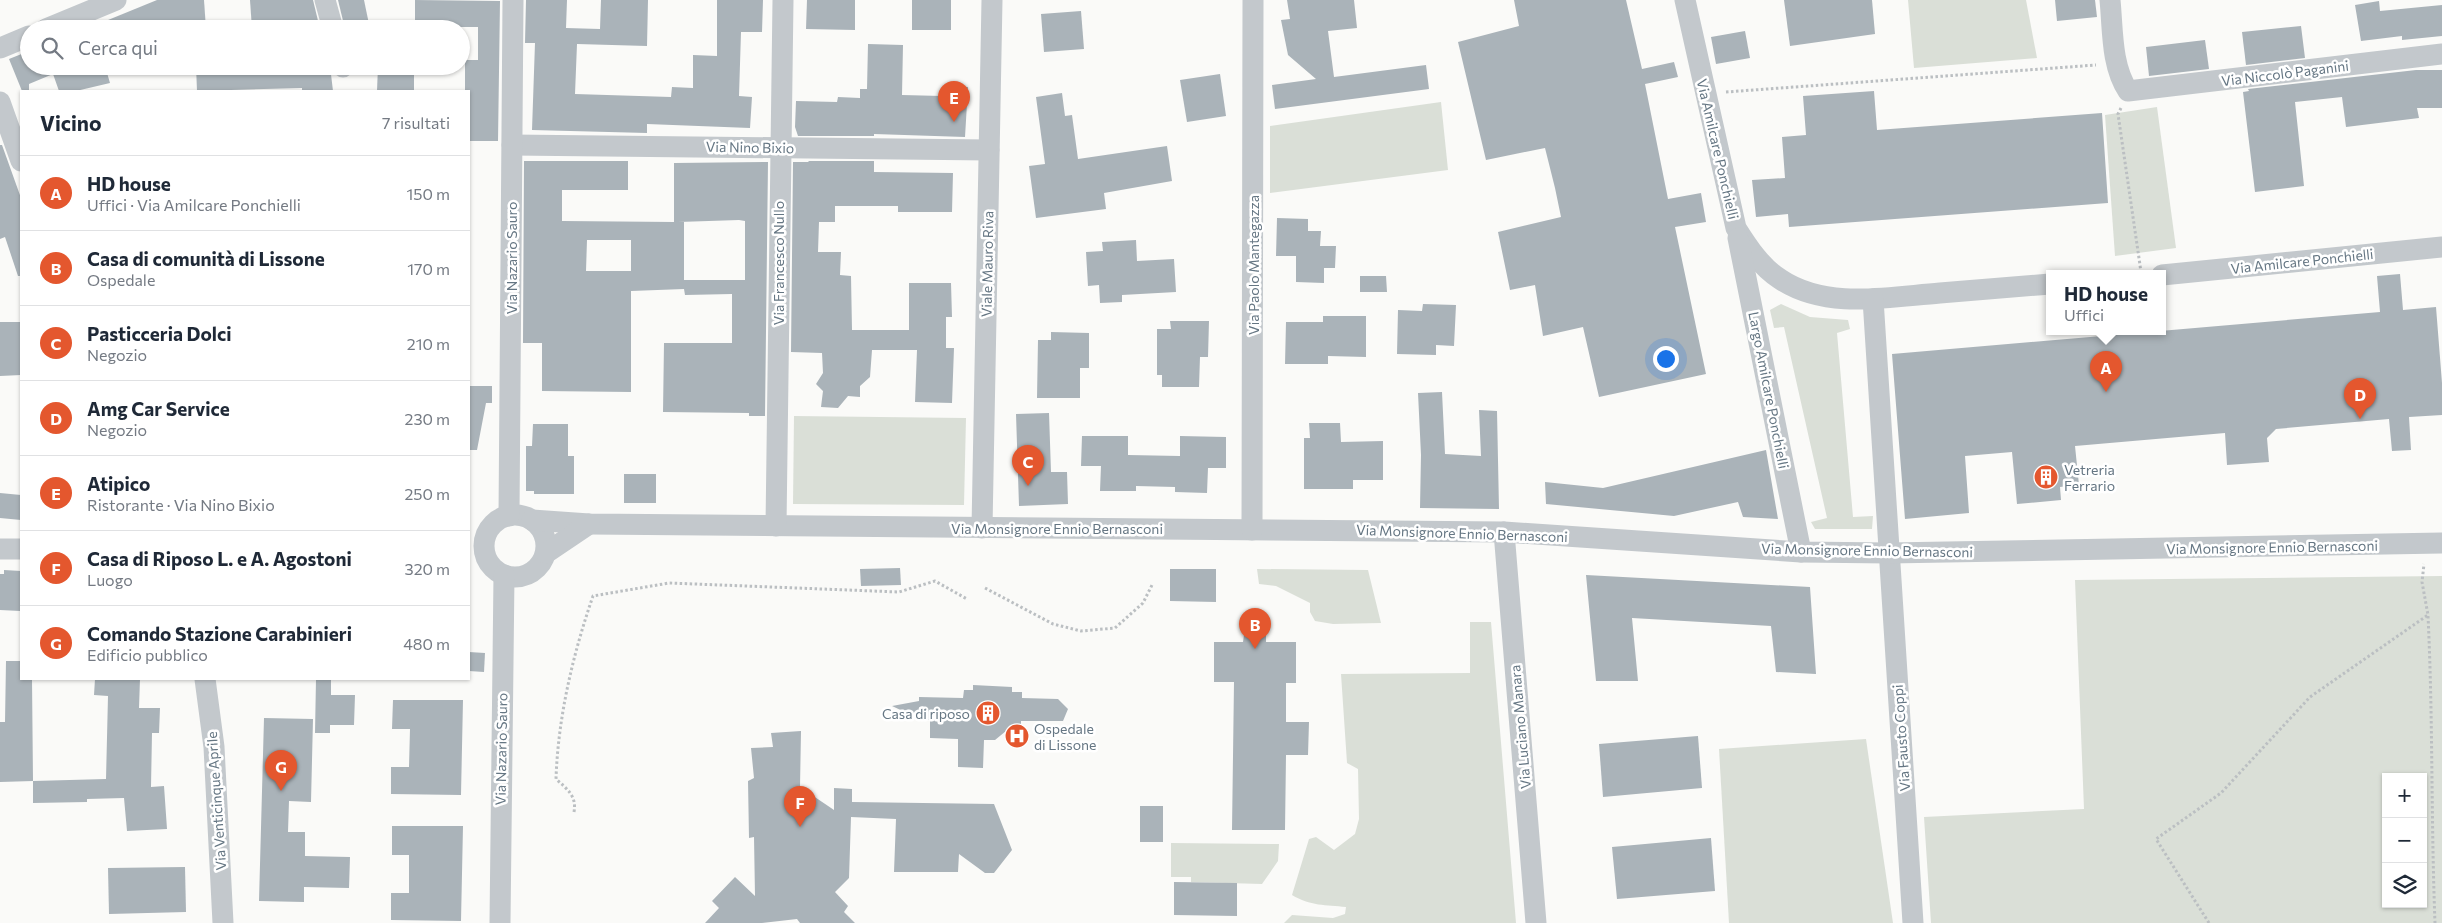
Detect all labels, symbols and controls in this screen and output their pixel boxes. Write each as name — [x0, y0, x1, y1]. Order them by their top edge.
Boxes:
search box — [20, 20, 470, 75]
icon: search — [38, 34, 66, 62]
text: Cerca qui — [78, 36, 158, 59]
street label: Via Niccolò Paganini — [2220, 57, 2350, 89]
street label: Via Amilcare Ponchielli — [1694, 77, 1742, 221]
pin: E — [938, 81, 970, 122]
text: Vicino — [40, 110, 101, 135]
text: 7 risultati — [382, 113, 450, 132]
street label: Via Nino Bixio — [706, 138, 794, 156]
text: HD house — [87, 172, 171, 195]
text: A — [50, 184, 62, 203]
text: 150 m — [407, 184, 450, 203]
text: Uffici · Via Amilcare Ponchielli — [87, 195, 301, 214]
street label: Via Paolo Mantegazza — [1245, 195, 1262, 335]
street label: Via Francesco Nullo — [770, 201, 787, 325]
street label: Via Nazario Sauro — [503, 202, 520, 314]
street label: Viale Mauro Riva — [978, 211, 996, 317]
street label: Via Amilcare Ponchielli — [2230, 245, 2374, 277]
text: Casa di comunità di Lissone — [87, 247, 325, 270]
text: B — [51, 259, 61, 278]
text: 170 m — [407, 259, 450, 278]
text: Ospedale — [87, 270, 155, 289]
popup — [2046, 270, 2166, 335]
text: HD house — [2064, 282, 2148, 305]
text: Uffici — [2064, 305, 2104, 324]
street label: Largo Amilcare Ponchielli — [1745, 310, 1793, 470]
text: Pasticceria Dolci — [87, 322, 232, 345]
text: C — [51, 334, 61, 353]
text: 210 m — [407, 334, 450, 353]
text: Negozio — [87, 345, 147, 364]
your location — [1653, 346, 1679, 372]
pin: A — [2090, 351, 2122, 392]
pin: D — [2344, 378, 2376, 419]
text: Amg Car Service — [87, 397, 230, 420]
text: D — [50, 409, 62, 428]
text: 230 m — [405, 409, 450, 428]
text: Negozio — [87, 420, 147, 439]
pin: C — [1012, 445, 1044, 486]
place label: Vetreria Ferrario — [2064, 461, 2115, 494]
building icon: Vetreria Ferrario — [2033, 464, 2059, 490]
text: Atipico — [87, 472, 150, 495]
text: E — [51, 484, 61, 503]
text: 250 m — [404, 484, 450, 503]
text: Ristorante · Via Nino Bixio — [87, 495, 275, 514]
street label: Via Monsignore Ennio Bernasconi — [951, 520, 1163, 537]
street label: Via Monsignore Ennio Bernasconi — [1356, 521, 1568, 545]
street label: Via Monsignore Ennio Bernasconi — [2166, 537, 2378, 557]
street label: Via Monsignore Ennio Bernasconi — [1761, 540, 1973, 560]
text: Casa di Riposo L. e A. Agostoni — [87, 547, 352, 570]
text: F — [51, 559, 61, 578]
text: 320 m — [405, 559, 450, 578]
text: Luogo — [87, 570, 133, 589]
pin: B — [1239, 608, 1271, 649]
text: Comando Stazione Carabinieri — [87, 622, 352, 645]
text: G — [50, 634, 62, 653]
text: 480 m — [403, 634, 450, 653]
text: Edificio pubblico — [87, 645, 208, 664]
street label: Via Luciano Manara — [1506, 664, 1534, 790]
street label: Via Fausto Coppi — [1889, 684, 1913, 792]
street label: Via Nazario Sauro — [492, 693, 510, 805]
building icon: Casa di riposo — [975, 700, 1001, 726]
place label: Casa di riposo — [882, 705, 970, 722]
place label: Ospedale di Lissone — [1034, 720, 1096, 753]
hospital icon: Ospedale di Lissone — [1004, 723, 1030, 749]
street label: Via Venticinque Aprile — [203, 731, 229, 871]
pin: G — [265, 750, 297, 791]
map controls — [2382, 773, 2427, 908]
button: + — [2382, 773, 2427, 818]
pin: F — [784, 786, 816, 827]
button: − — [2382, 818, 2427, 863]
button: layers — [2382, 863, 2427, 908]

